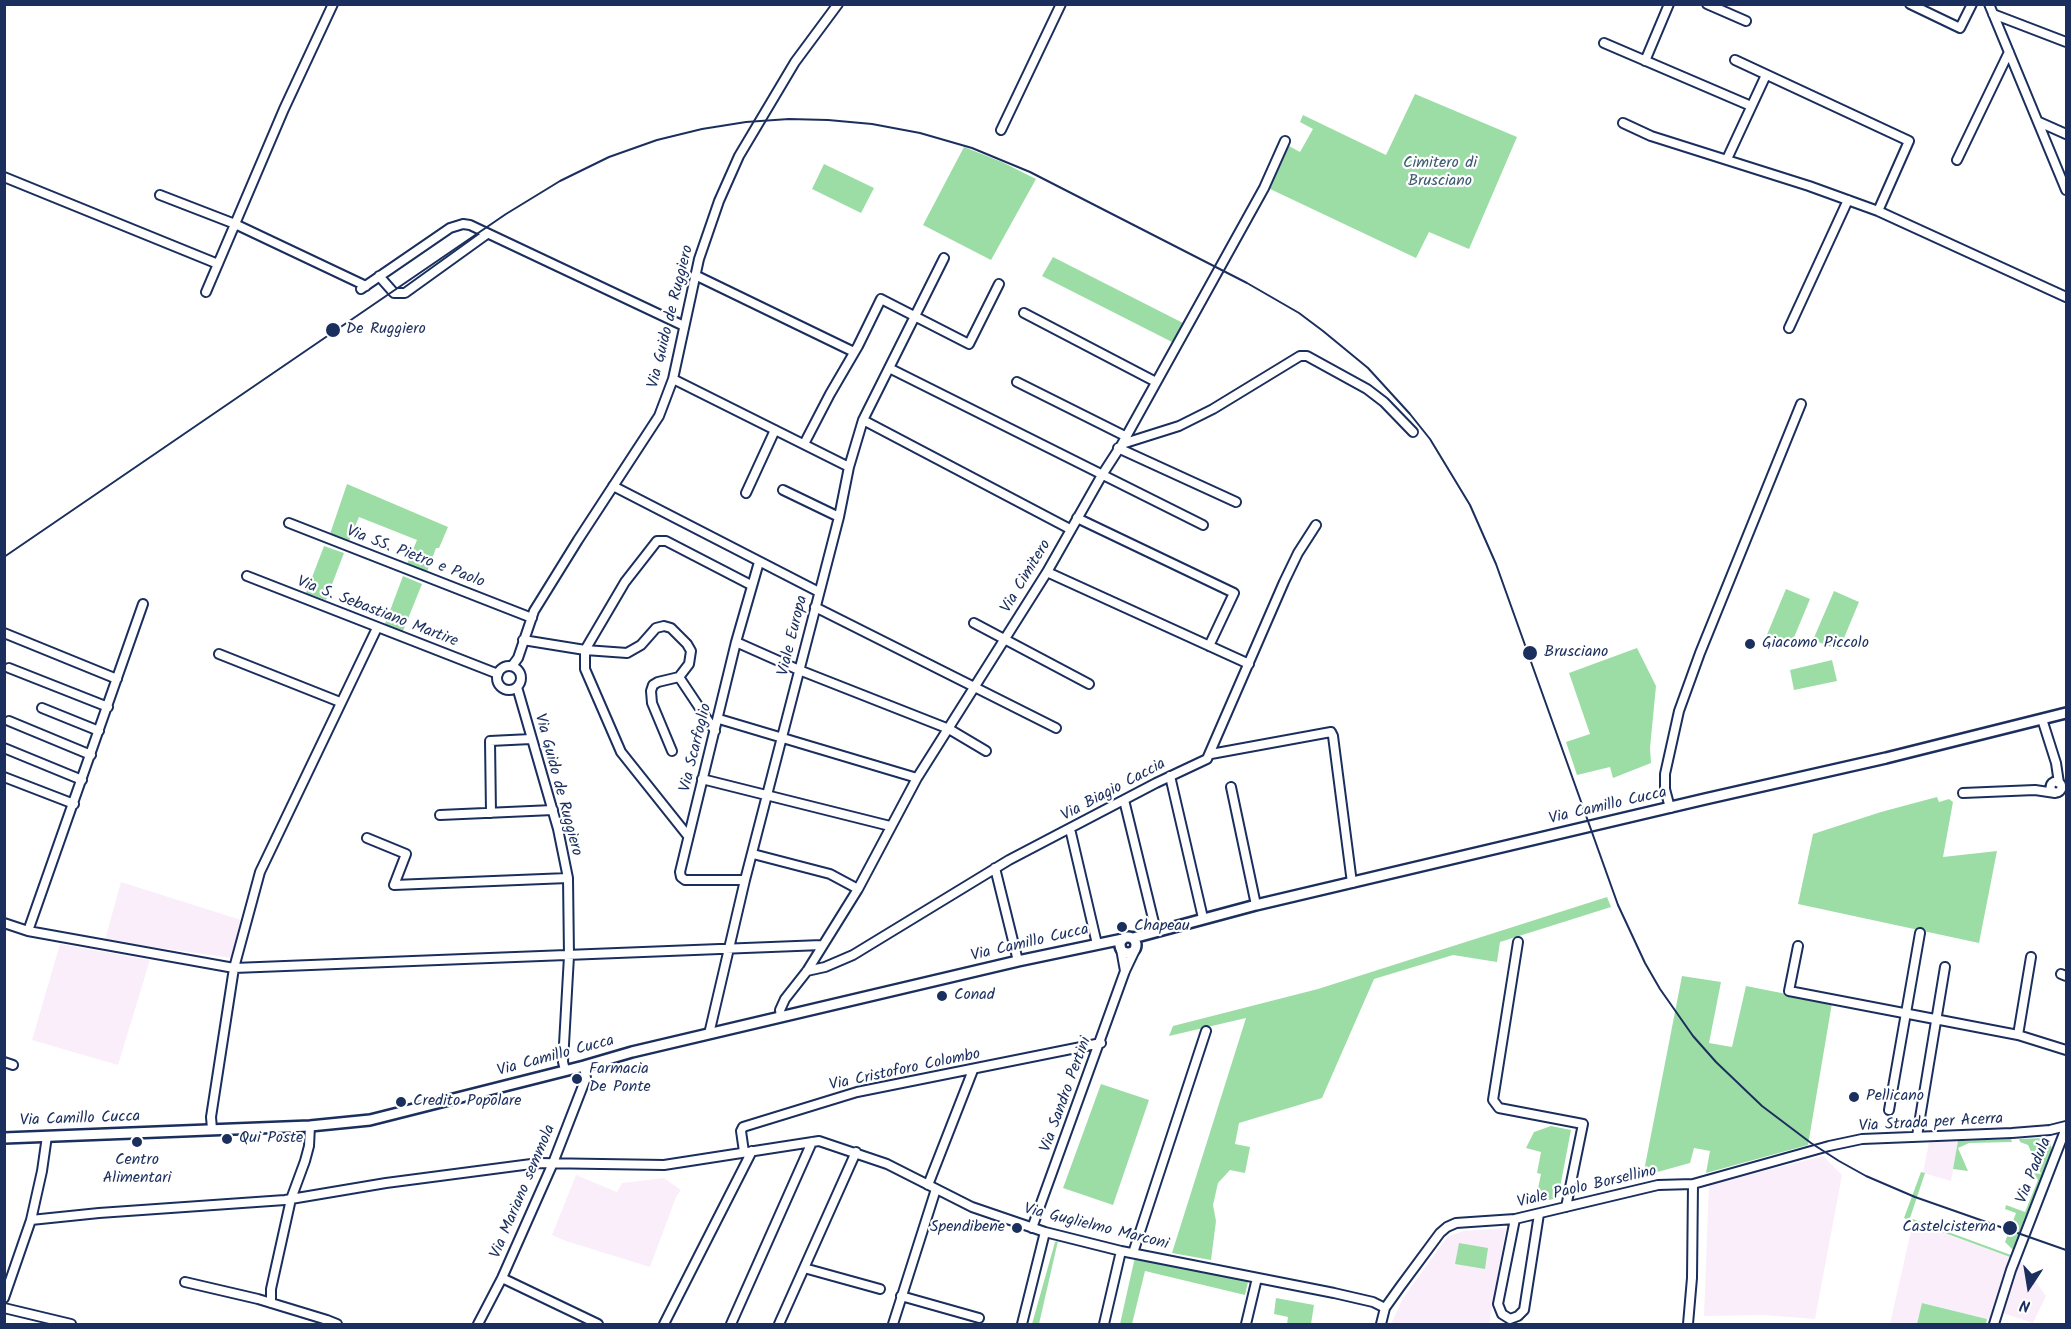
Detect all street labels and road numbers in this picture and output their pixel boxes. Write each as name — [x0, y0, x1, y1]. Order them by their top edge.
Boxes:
street label: Via Guido de Ruggiero — [645, 244, 699, 390]
street label: Via SS. Pietro e Paolo — [343, 523, 487, 593]
street label: Via Cimitero — [998, 537, 1056, 617]
street label: Via S. Sebastiano Martire — [294, 573, 460, 653]
street label: Viale Europa — [775, 594, 813, 678]
street label: Via Scarfoglio — [677, 702, 717, 794]
street label: Via Guido de Ruggiero — [529, 712, 585, 858]
street label: Via Biagio Caccia — [1059, 755, 1169, 827]
street label: Via Camillo Cucca — [1547, 784, 1669, 830]
street label: Via Camillo Cucca — [969, 921, 1091, 967]
street label: Via Camillo Cucca — [495, 1032, 617, 1082]
street label: Via Sandro Pertini — [1037, 1035, 1097, 1155]
street label: Via Cristoforo Colombo — [828, 1046, 982, 1096]
street label: Via Camillo Cucca — [20, 1108, 140, 1132]
street label: Via Strada per Acerra — [1858, 1111, 2004, 1137]
street label: Via Mariano semmola — [487, 1122, 561, 1262]
street label: Via Padula — [2013, 1135, 2057, 1207]
street label: Viale Paolo Borsellino — [1515, 1163, 1659, 1213]
street label: Via Guglielmo Marconi — [1022, 1201, 1170, 1255]

